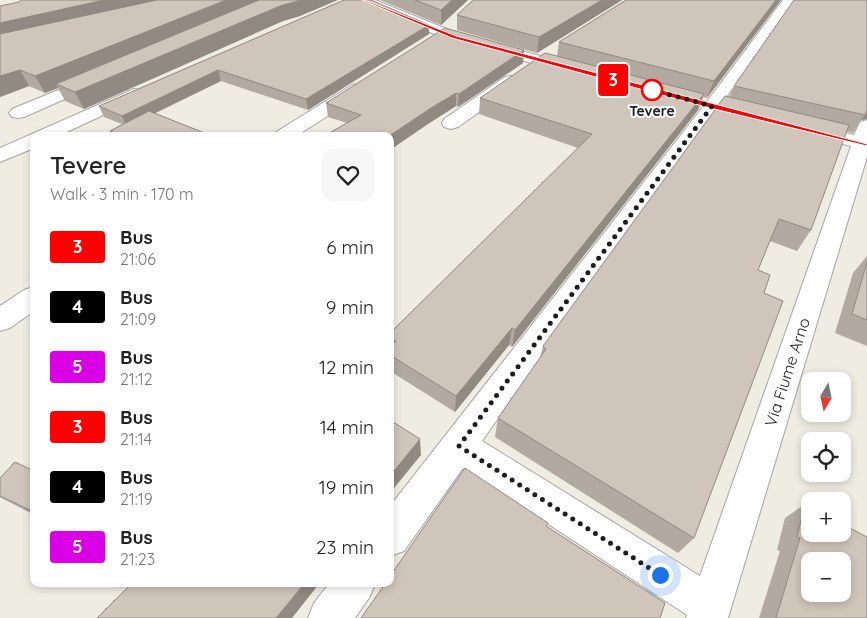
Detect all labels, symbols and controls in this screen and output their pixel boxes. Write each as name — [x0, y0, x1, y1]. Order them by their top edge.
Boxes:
line badge: 3 — [597, 64, 629, 96]
text: 3 — [608, 68, 618, 91]
marker: Tevere — [641, 79, 663, 101]
place label: Tevere — [629, 102, 675, 120]
button: heart — [322, 149, 374, 201]
text: Tevere — [50, 150, 126, 180]
text: Walk · 3 min · 170 m — [50, 184, 194, 204]
text: Bus — [120, 225, 153, 249]
text: 3 — [73, 235, 82, 258]
text: 6 min — [326, 235, 374, 259]
text: 21:06 — [120, 249, 156, 269]
text: Bus — [120, 285, 153, 309]
text: 4 — [72, 295, 83, 318]
text: 9 min — [326, 295, 374, 319]
text: 21:09 — [120, 309, 156, 329]
street label: Via Fiume Arno — [760, 315, 814, 429]
text: Bus — [120, 345, 153, 369]
text: 5 — [72, 355, 83, 378]
text: 12 min — [319, 355, 374, 379]
text: 21:12 — [120, 369, 153, 389]
north arrow — [801, 372, 851, 422]
map controls — [801, 372, 851, 602]
text: Bus — [120, 405, 153, 429]
text: 3 — [73, 415, 82, 438]
text: 14 min — [320, 415, 374, 439]
text: 21:14 — [120, 429, 152, 449]
button: locate — [801, 432, 851, 482]
text: Bus — [120, 465, 153, 489]
text: 4 — [72, 475, 83, 498]
text: 19 min — [319, 475, 374, 499]
text: 21:19 — [120, 489, 153, 509]
button: + — [801, 492, 851, 542]
text: Bus — [120, 525, 153, 549]
text: 5 — [72, 535, 83, 558]
text: 23 min — [316, 535, 374, 559]
text: 21:23 — [120, 549, 155, 569]
button: − — [801, 552, 851, 602]
your location — [648, 563, 673, 588]

